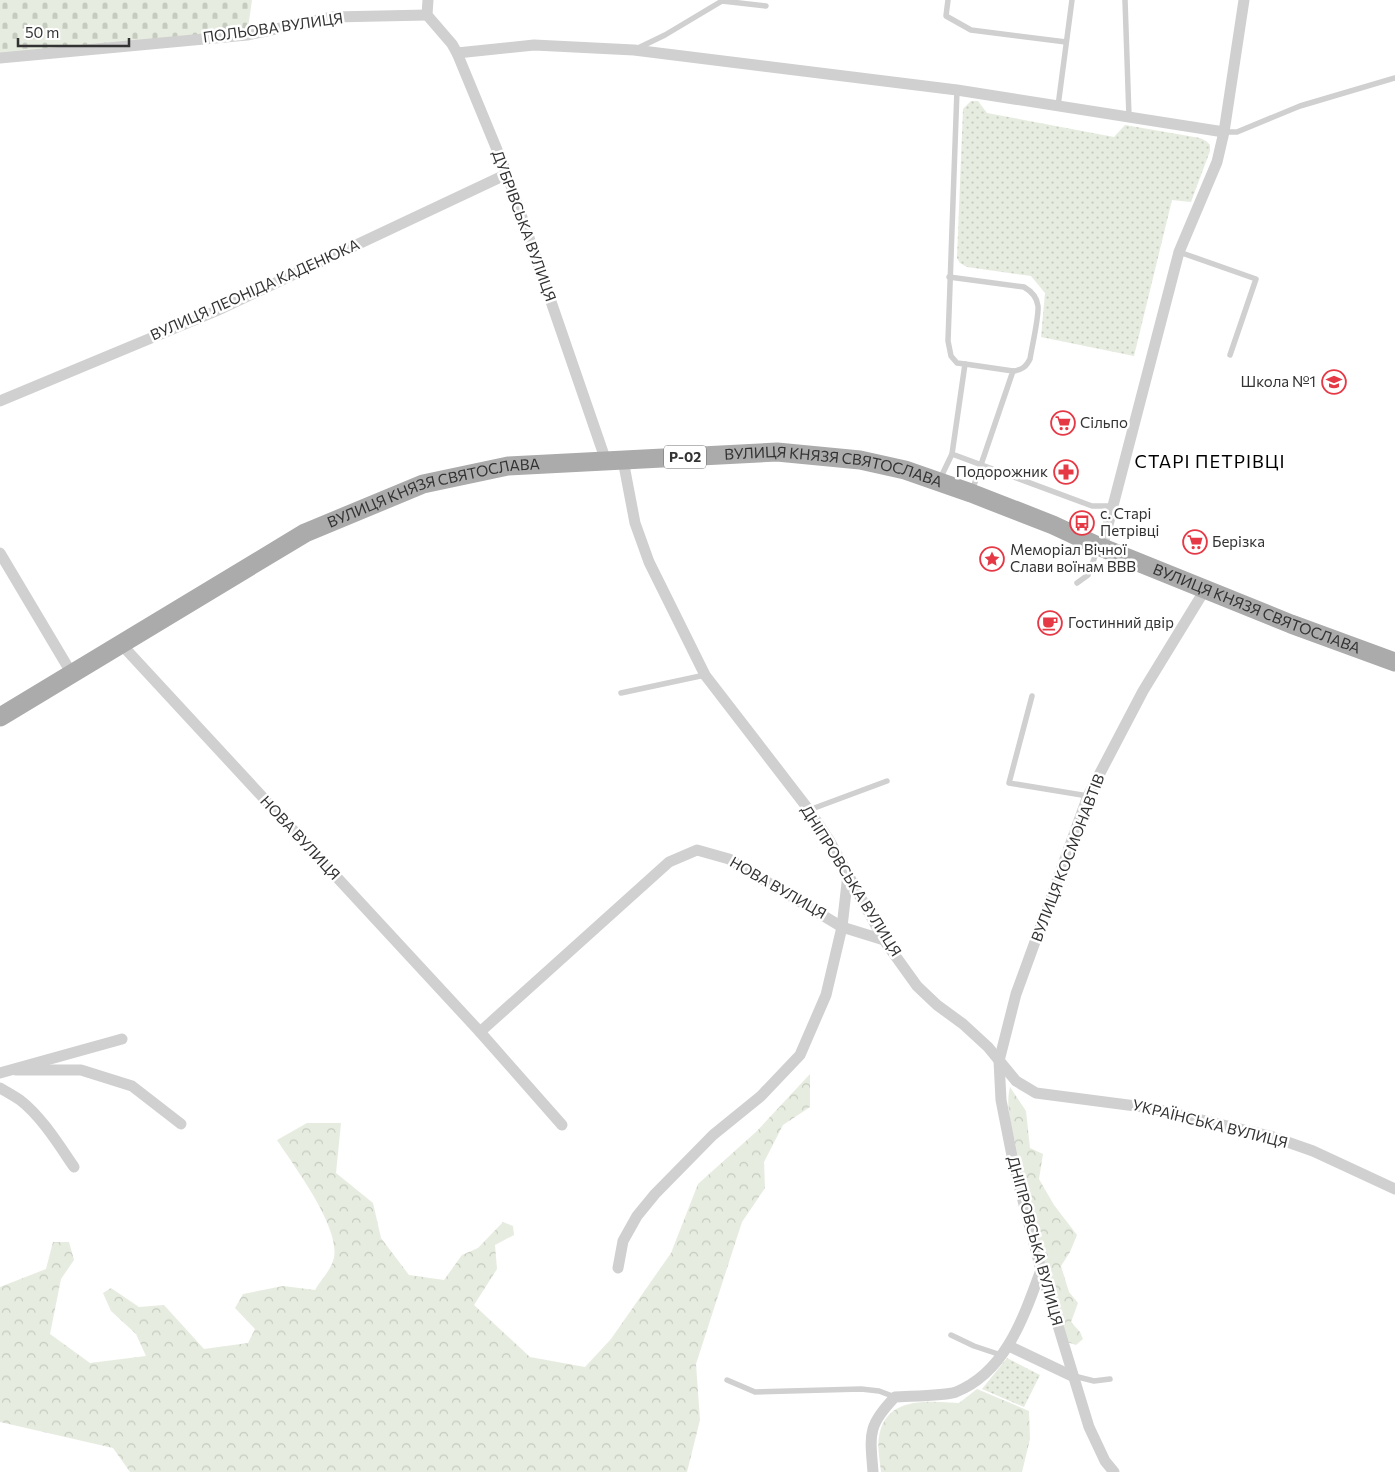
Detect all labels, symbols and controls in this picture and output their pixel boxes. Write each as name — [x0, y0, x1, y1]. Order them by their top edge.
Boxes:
street label: ПОЛЬОВА ВУЛИЦЯ — [202, 8, 344, 46]
scale bar — [18, 15, 129, 47]
text: 50 m — [25, 23, 59, 41]
street label: ДУБРІВСЬКА ВУЛИЦЯ — [489, 148, 561, 304]
street label: ВУЛИЦЯ ЛЕОНІДА КАДЕНЮКА — [147, 235, 362, 343]
school or university icon: Школа №1 — [1321, 369, 1347, 395]
place label: Школа №1 — [1240, 372, 1316, 390]
supermarket icon: Сільпо — [1050, 410, 1076, 436]
place label: Сільпо — [1080, 413, 1128, 431]
street label: ВУЛИЦЯ КНЯЗЯ СВЯТОСЛАВА — [724, 442, 945, 490]
road number: Р-02 — [664, 446, 706, 468]
district label: СТАРІ ПЕТРІВЦІ — [1135, 450, 1285, 472]
street label: ВУЛИЦЯ КНЯЗЯ СВЯТОСЛАВА — [324, 454, 540, 531]
pharmacy icon: Подорожник — [1053, 459, 1079, 485]
place label: Подорожник — [956, 462, 1048, 480]
place label: с. Старі Петрівці — [1100, 504, 1159, 539]
bus stop icon: с. Старі Петрівці — [1069, 510, 1095, 536]
supermarket icon: Берізка — [1182, 529, 1208, 555]
place label: Берізка — [1212, 532, 1265, 550]
place label: Меморіал Вічної Слави воїнам ВВВ — [1010, 540, 1136, 575]
place icon: Меморіал Вічної Слави воїнам ВВВ — [979, 546, 1005, 572]
street label: ВУЛИЦЯ КНЯЗЯ СВЯТОСЛАВА — [1151, 559, 1363, 657]
cafe icon: Гостинний двір — [1037, 610, 1063, 636]
place label: Гостинний двір — [1068, 613, 1174, 631]
street label: ВУЛИЦЯ КОСМОНАВТІВ — [1027, 771, 1108, 944]
street label: НОВА ВУЛИЦЯ — [257, 791, 344, 883]
street label: ДНІПРОВСЬКА ВУЛИЦЯ — [798, 801, 906, 959]
street label: НОВА ВУЛИЦЯ — [727, 852, 830, 922]
street label: УКРАЇНСЬКА ВУЛИЦЯ — [1131, 1095, 1290, 1151]
street label: ДНІПРОВСЬКА ВУЛИЦЯ — [1005, 1154, 1067, 1328]

